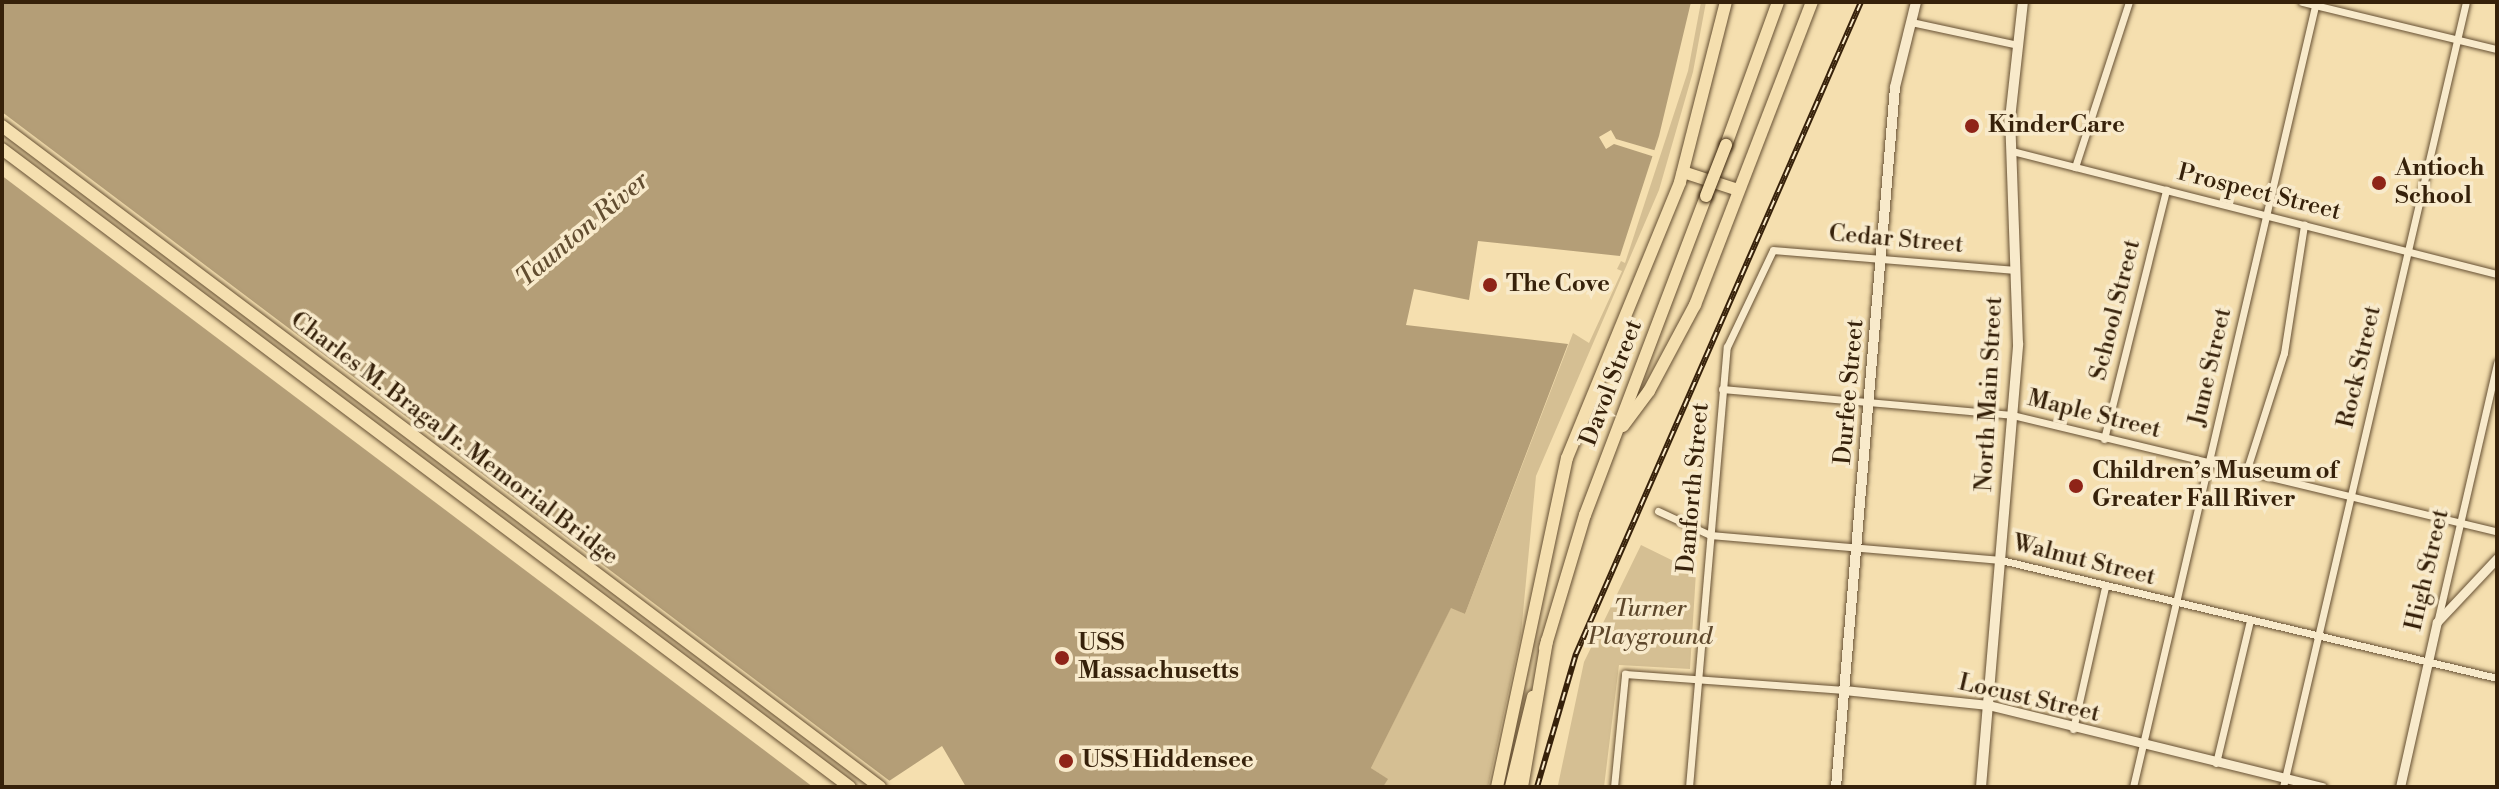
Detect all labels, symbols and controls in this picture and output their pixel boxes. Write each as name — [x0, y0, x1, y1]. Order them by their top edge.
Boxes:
place label: KinderCare — [1988, 112, 2125, 140]
marker: KinderCare — [1963, 117, 1981, 135]
place label: Antioch School — [2395, 155, 2484, 211]
street label: Prospect Street — [2174, 159, 2344, 227]
water label: Taunton River — [510, 165, 656, 295]
marker: Antioch School — [2370, 174, 2388, 192]
street label: Cedar Street — [1828, 220, 1964, 260]
street label: School Street — [2085, 237, 2147, 383]
place label: The Cove — [1506, 271, 1610, 299]
marker: The Cove — [1481, 276, 1499, 294]
street label: North Main Street — [1970, 295, 2010, 493]
street label: Rock Street — [2332, 303, 2388, 431]
street label: June Street — [2183, 305, 2239, 429]
street label: Charles M. Braga Jr. Memorial Bridge — [284, 306, 624, 572]
street label: Davol Street — [1575, 316, 1649, 450]
street label: Durfee Street — [1829, 318, 1871, 466]
street label: Maple Street — [2024, 385, 2164, 445]
street label: Danforth Street — [1672, 402, 1716, 574]
place label: Children’s Museum of Greater Fall River — [2092, 458, 2338, 514]
marker: Children’s Museum of Greater Fall River — [2067, 477, 2085, 495]
street label: High Street — [2400, 506, 2456, 634]
street label: Walnut Street — [2010, 529, 2158, 593]
park label: Turner Playground — [1588, 596, 1712, 652]
place label: USS Massachusetts — [1078, 630, 1239, 686]
marker: USS Massachusetts — [1053, 649, 1071, 667]
street label: Locust Street — [1955, 669, 2103, 729]
place label: USS Hiddensee — [1082, 747, 1254, 775]
marker: USS Hiddensee — [1057, 752, 1075, 770]

